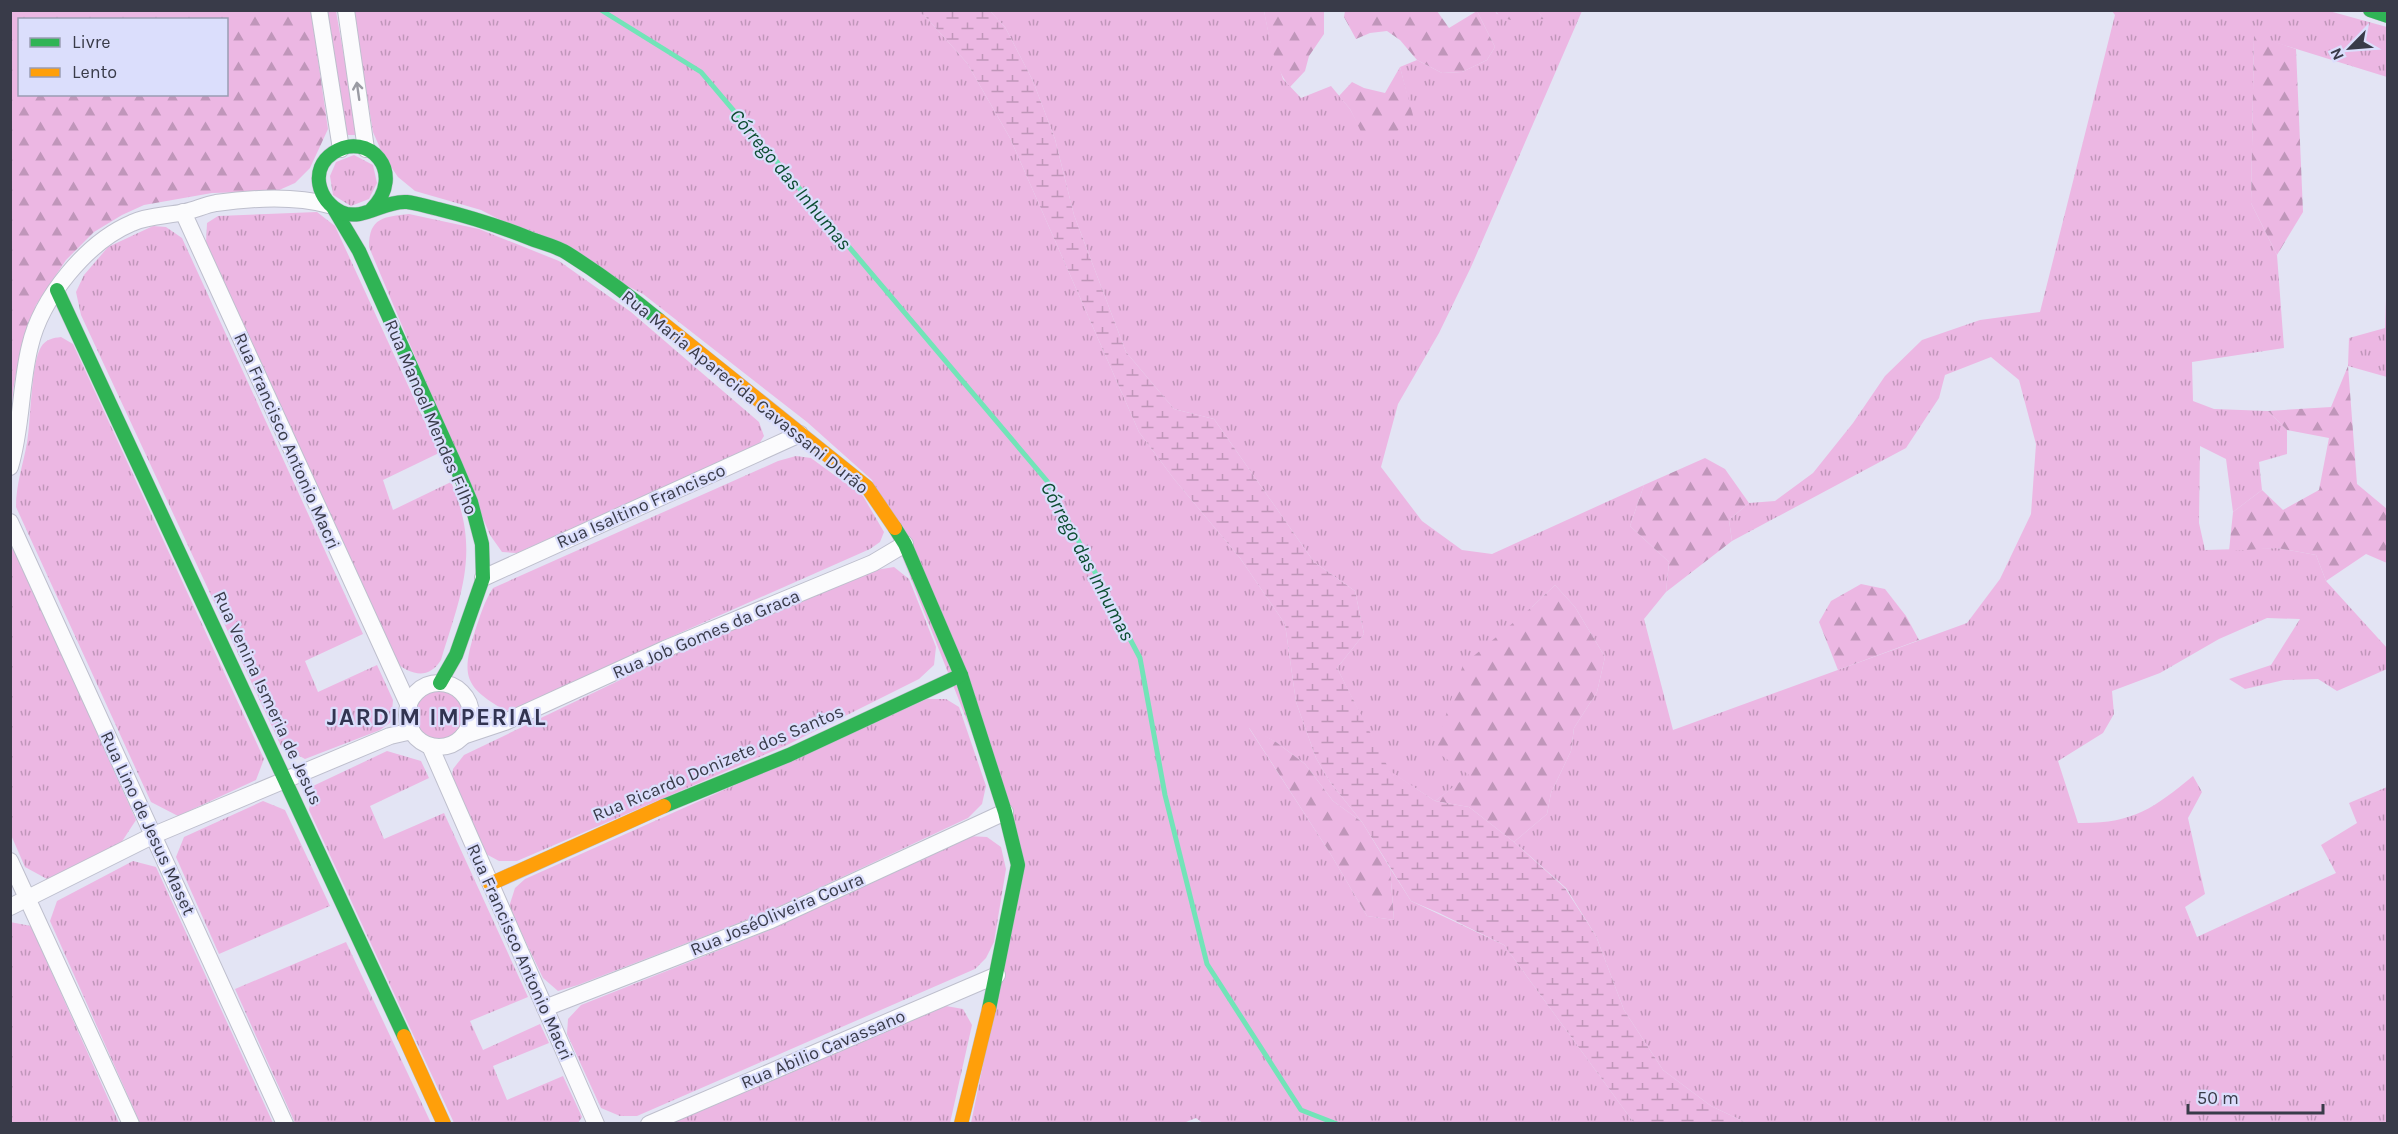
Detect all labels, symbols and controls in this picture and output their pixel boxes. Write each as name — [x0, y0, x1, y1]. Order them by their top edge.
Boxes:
legend — [18, 18, 228, 96]
north arrow — [2320, 18, 2380, 78]
text: Livre — [72, 31, 111, 53]
text: N — [2326, 45, 2348, 63]
text: Lento — [72, 61, 117, 83]
one-way arrow — [352, 82, 363, 102]
water label: Córrego das Inhumas — [725, 104, 856, 254]
street label: Rua Maria Aparecida Cavassani Durão — [617, 285, 873, 499]
street label: Rua Manoel Mendes Filho — [380, 316, 482, 518]
street label: Rua Francisco Antonio Macri — [229, 329, 345, 553]
street label: Rua Isaltino Francisco — [553, 459, 729, 553]
water label: Córrego das Inhumas — [1036, 478, 1139, 645]
street label: Rua Job Gomes da Graca — [609, 585, 803, 683]
street label: Rua Venina Ismeria de Jesus — [209, 588, 327, 808]
street label: Rua Ricardo Donizete dos Santos — [589, 700, 847, 826]
district label: JARDIM IMPERIAL — [327, 703, 547, 731]
street label: Rua Lino de Jesus Maset — [96, 728, 200, 919]
street label: Rua Francisco Antonio Macri — [462, 840, 578, 1064]
street label: Rua JoséOliveira Coura — [687, 867, 867, 961]
street label: Rua Abilio Cavassano — [738, 1004, 908, 1094]
scale bar — [2188, 1077, 2323, 1115]
text: 50 m — [2197, 1087, 2239, 1109]

